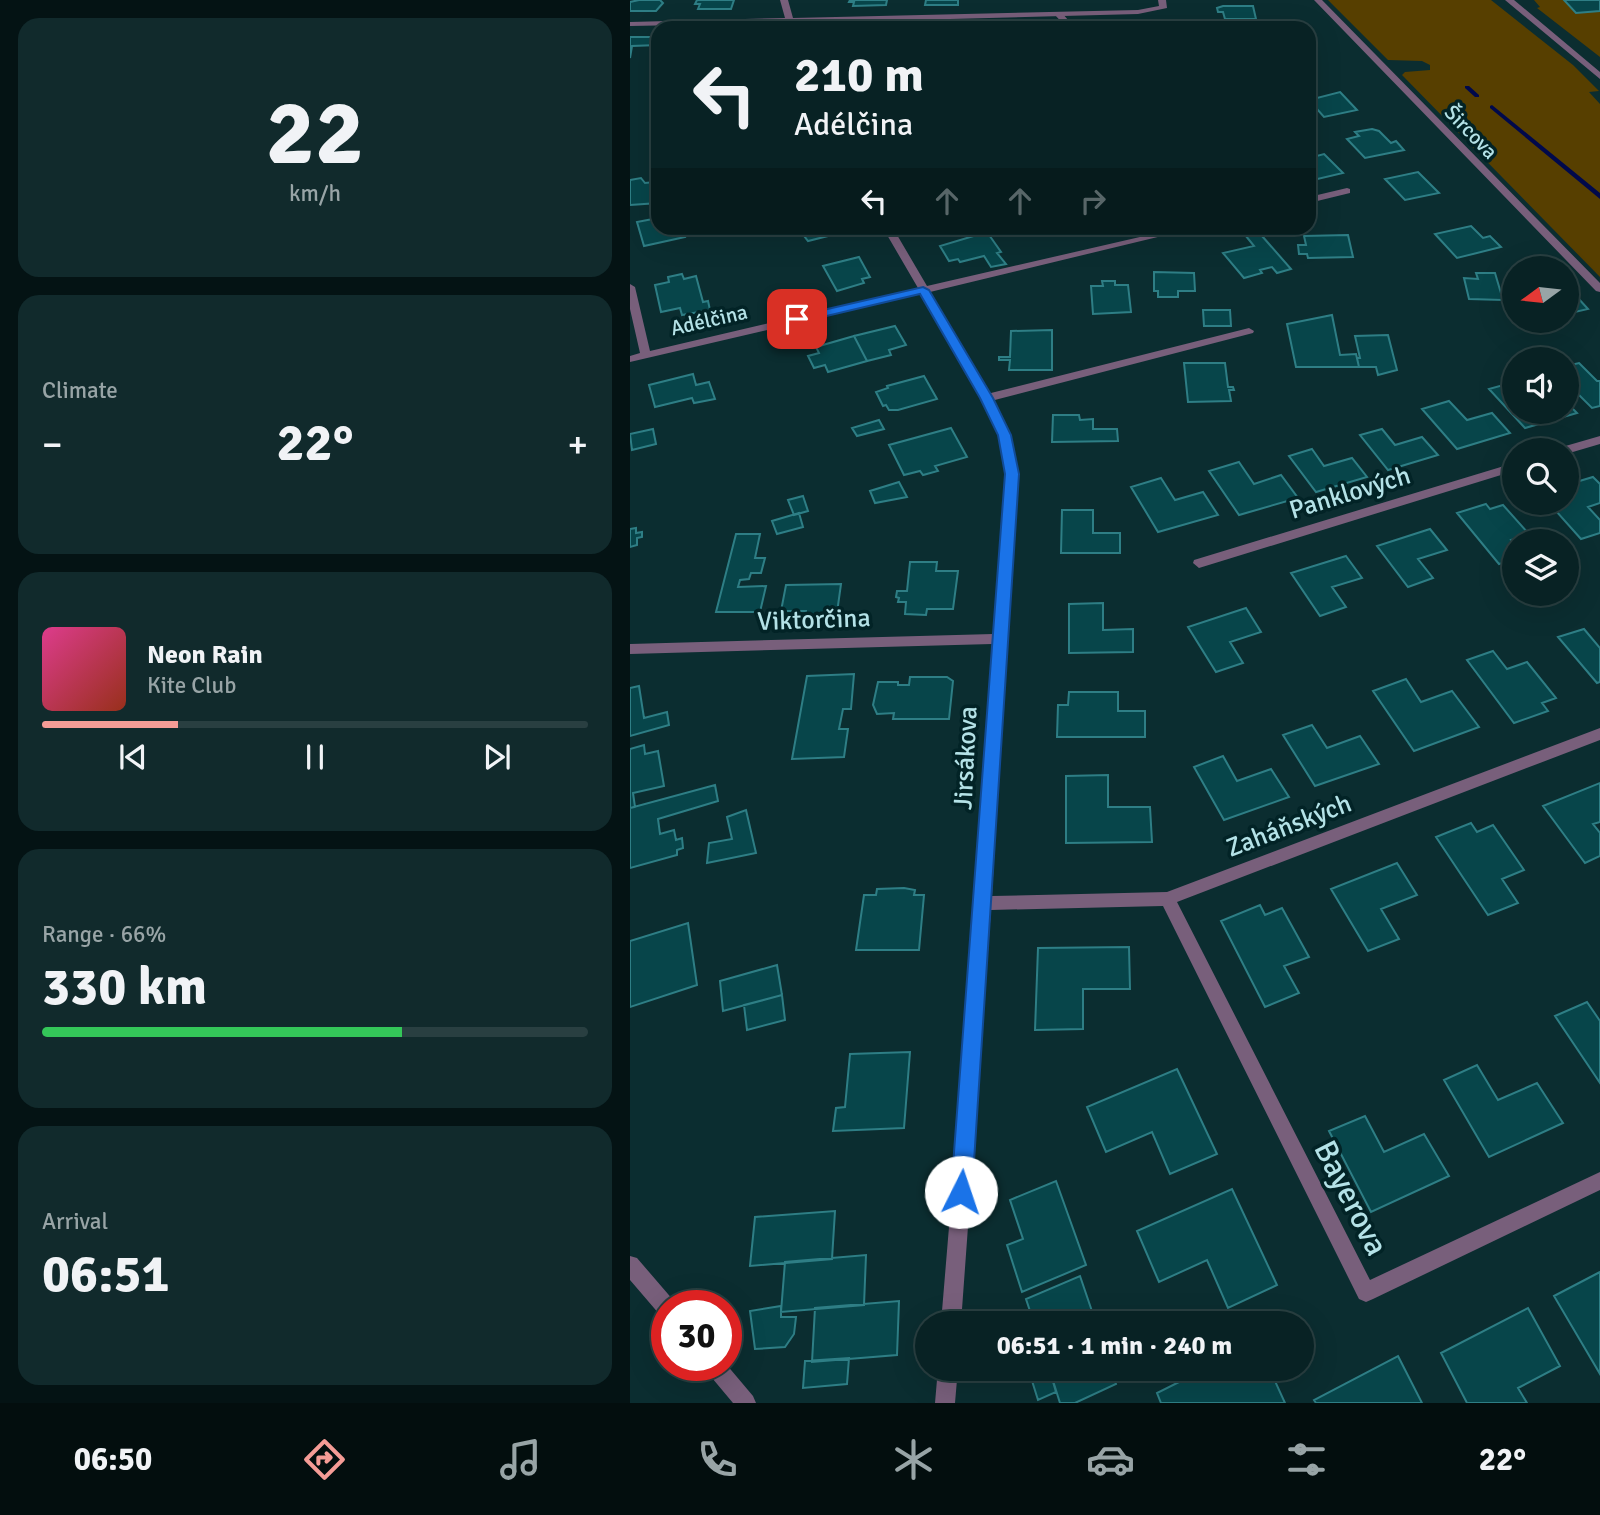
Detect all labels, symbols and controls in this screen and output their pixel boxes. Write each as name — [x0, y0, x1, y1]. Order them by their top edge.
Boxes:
text: 210 m — [794, 45, 924, 105]
icon: left — [679, 49, 770, 140]
text: 22 — [266, 77, 364, 190]
street label: Šircova — [1439, 99, 1503, 165]
text: Adélčina — [794, 105, 913, 144]
text: km/h — [289, 179, 341, 208]
icon: left — [855, 182, 893, 220]
icon: ahead — [928, 182, 966, 220]
icon: ahead — [1001, 182, 1039, 220]
icon: right — [1074, 182, 1112, 220]
north arrow — [1502, 256, 1578, 332]
map controls — [1502, 256, 1579, 606]
pin — [767, 289, 827, 349]
street label: Adélčina — [668, 299, 750, 341]
icon: arrive — [778, 300, 816, 338]
button: sound — [1502, 347, 1579, 424]
text: Climate — [42, 376, 118, 405]
text: 22° — [277, 411, 353, 475]
text: − — [42, 421, 63, 468]
text: + — [567, 421, 588, 468]
button: search — [1502, 438, 1579, 515]
street label: Panklových — [1286, 459, 1414, 527]
button: layers — [1502, 529, 1579, 606]
street label: Viktorčina — [757, 602, 871, 638]
text: Neon Rain — [147, 639, 263, 671]
text: Kite Club — [147, 671, 236, 700]
street label: Jirsákova — [947, 705, 985, 811]
icon: previous — [114, 738, 152, 776]
icon: pause — [296, 738, 334, 776]
icon: next — [478, 738, 516, 776]
street label: Zaháňských — [1222, 787, 1356, 865]
text: Range · 66% — [42, 920, 166, 949]
text: 330 km — [42, 955, 207, 1019]
street label: Bayerova — [1305, 1134, 1397, 1262]
position arrow — [924, 1155, 998, 1229]
text: Arrival — [42, 1207, 108, 1236]
text: 06:51 — [42, 1242, 170, 1306]
speed limit sign: 30 — [651, 1290, 742, 1381]
text: 06:51 · 1 min · 240 m — [997, 1330, 1232, 1362]
icon: directions — [300, 1435, 349, 1484]
icon: music — [496, 1435, 545, 1484]
icon: phone — [693, 1435, 742, 1484]
icon: climate — [889, 1435, 938, 1484]
icon: car — [1086, 1435, 1135, 1484]
icon: filters — [1282, 1435, 1331, 1484]
text: 06:50 — [74, 1440, 152, 1479]
text: 22° — [1479, 1440, 1526, 1479]

